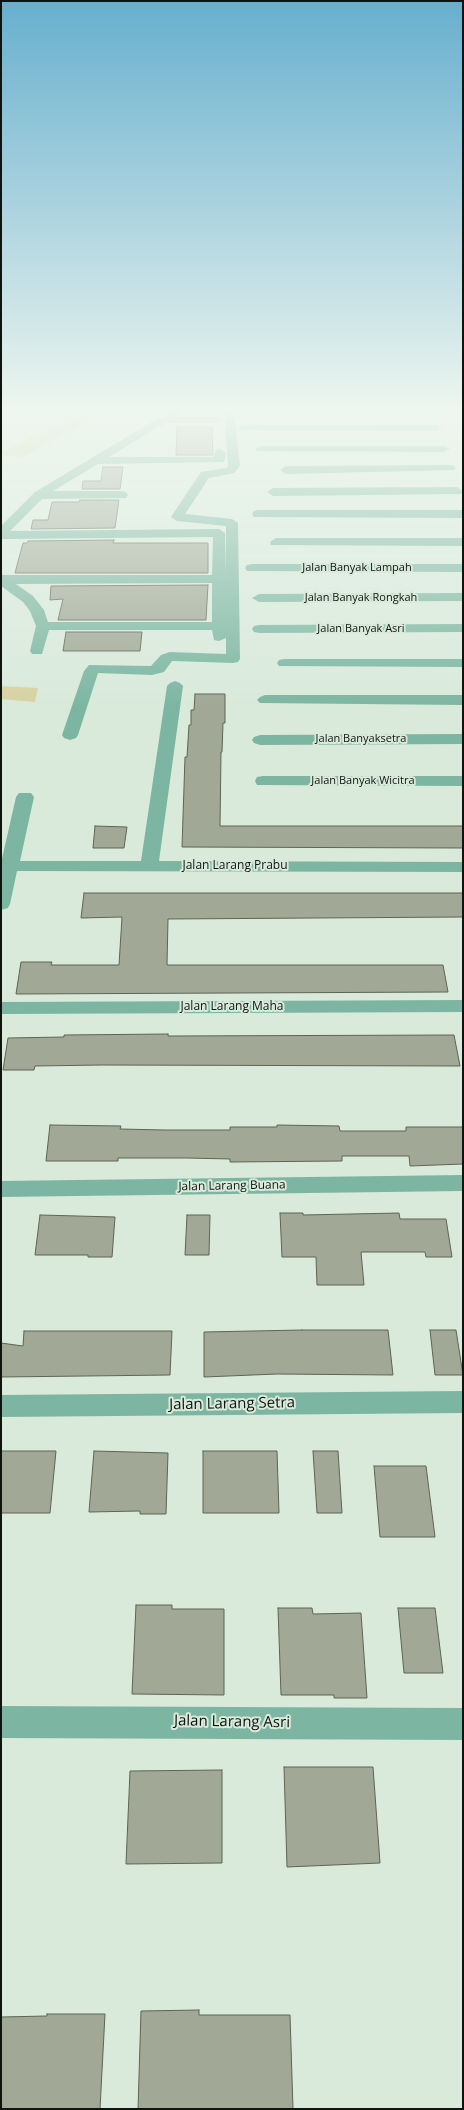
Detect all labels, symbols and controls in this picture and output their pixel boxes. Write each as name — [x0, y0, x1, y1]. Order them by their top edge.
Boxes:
street label: Jalan Banyak Lampah — [302, 561, 412, 575]
street label: Jalan Banyak Rongkah — [305, 591, 417, 605]
street label: Jalan Banyak Asri — [317, 622, 405, 636]
street label: Jalan Banyaksetra — [316, 732, 406, 746]
street label: Jalan Banyak Wicitra — [311, 774, 415, 788]
street label: Jalan Larang Prabu — [182, 859, 288, 873]
street label: Jalan Larang Maha — [180, 1000, 284, 1014]
street label: Jalan Larang Buana — [178, 1178, 286, 1194]
street label: Jalan Larang Setra — [169, 1394, 295, 1414]
street label: Jalan Larang Asri — [174, 1712, 290, 1732]

